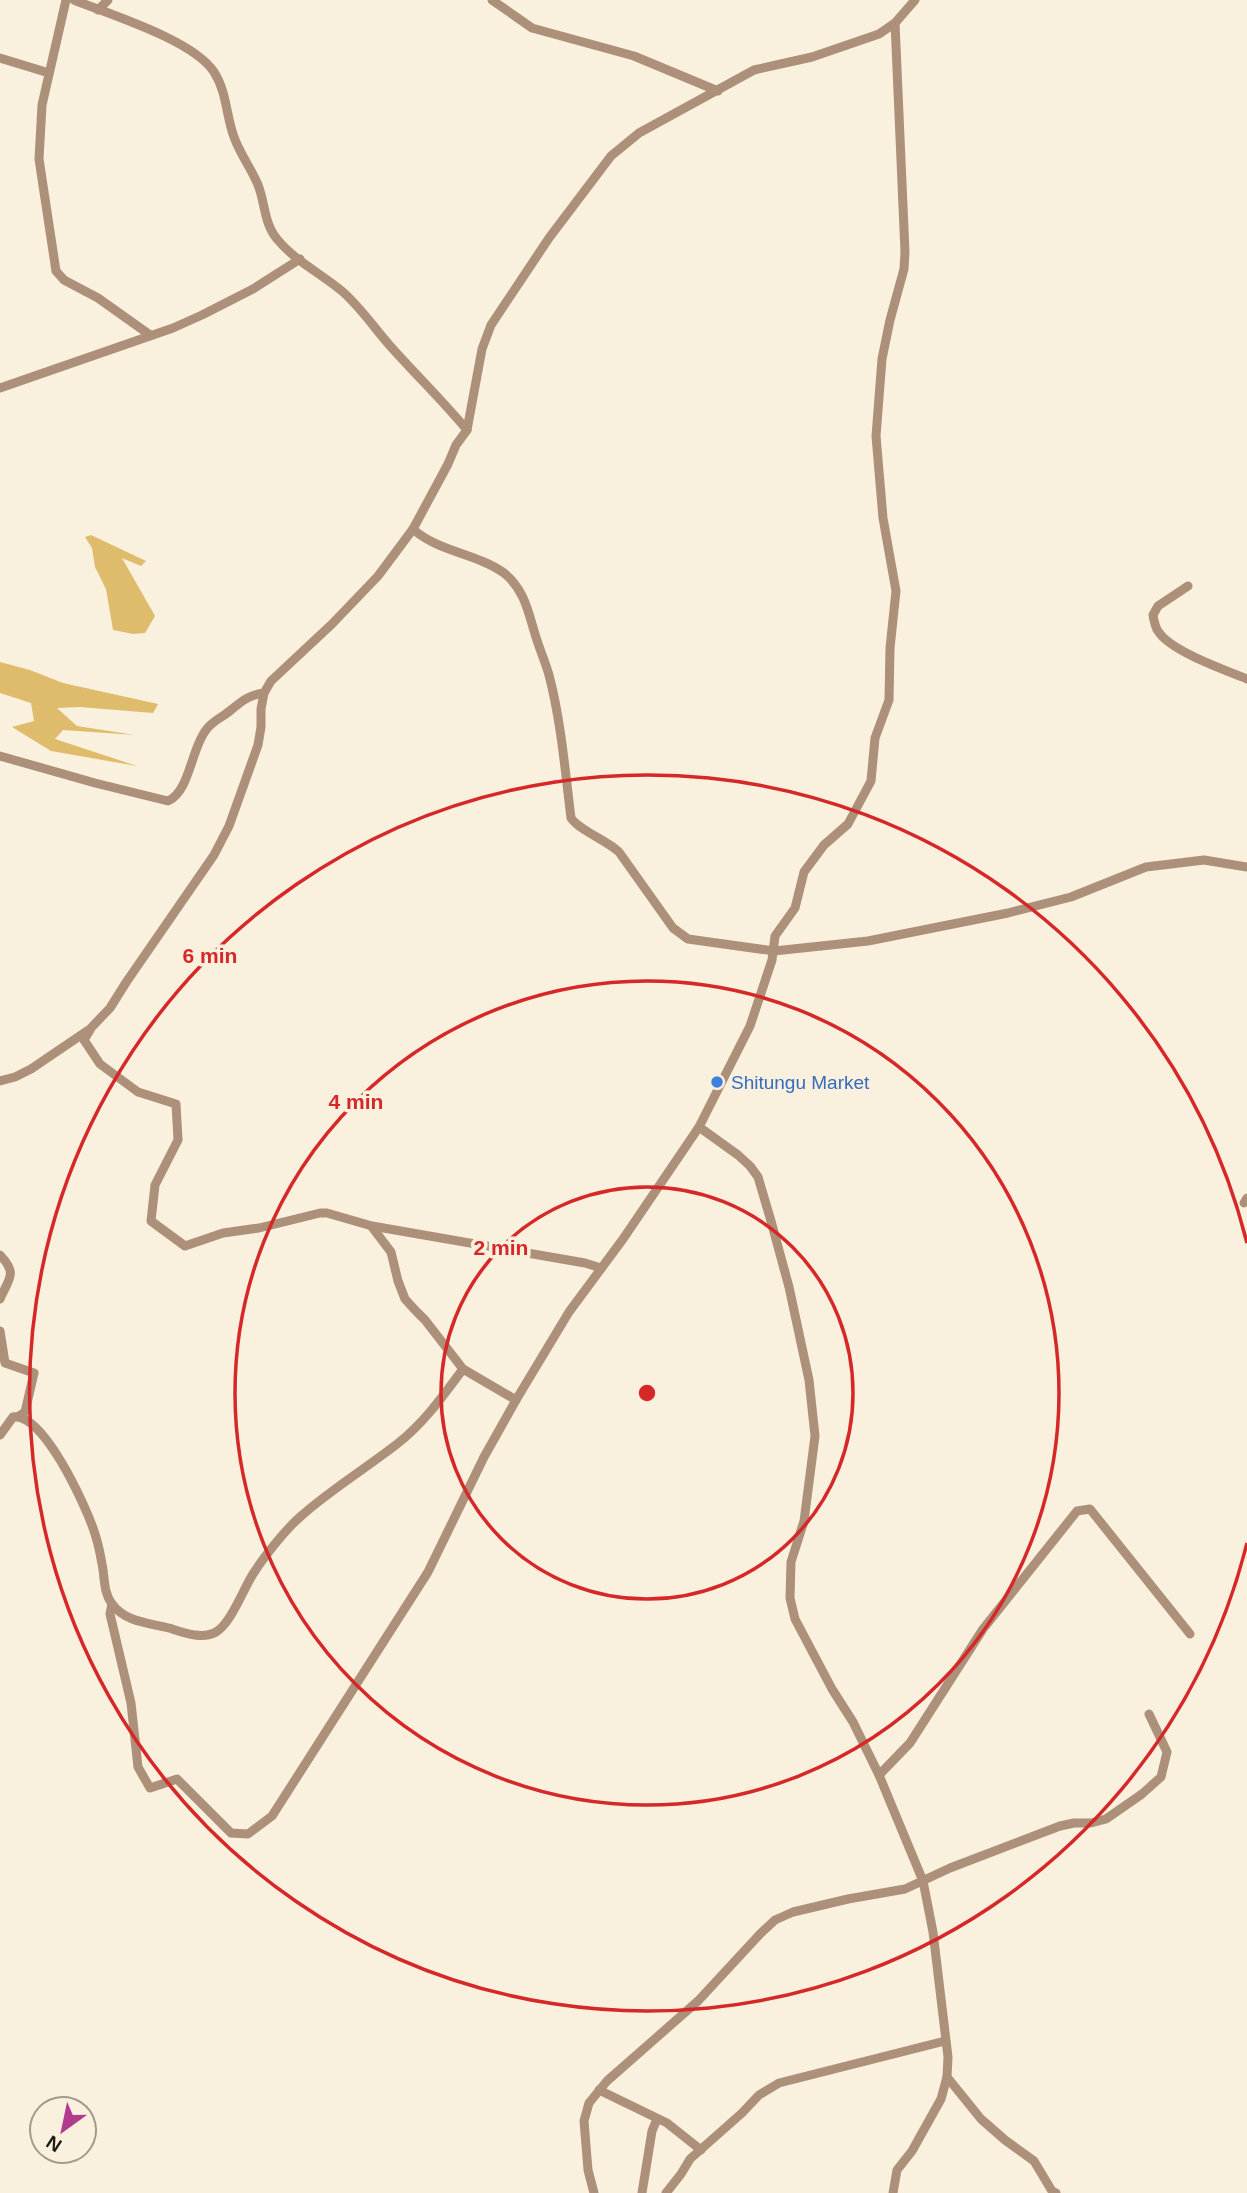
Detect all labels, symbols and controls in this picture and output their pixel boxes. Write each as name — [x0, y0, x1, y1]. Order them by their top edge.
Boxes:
text: 6 min — [183, 944, 237, 967]
place label: Shitungu Market — [731, 1072, 870, 1093]
marker: Shitungu Market — [709, 1074, 725, 1090]
text: 4 min — [329, 1090, 383, 1113]
text: 2 min — [474, 1236, 528, 1259]
centre of rings — [635, 1381, 659, 1405]
north arrow — [28, 2095, 98, 2165]
text: N — [43, 2131, 65, 2156]

